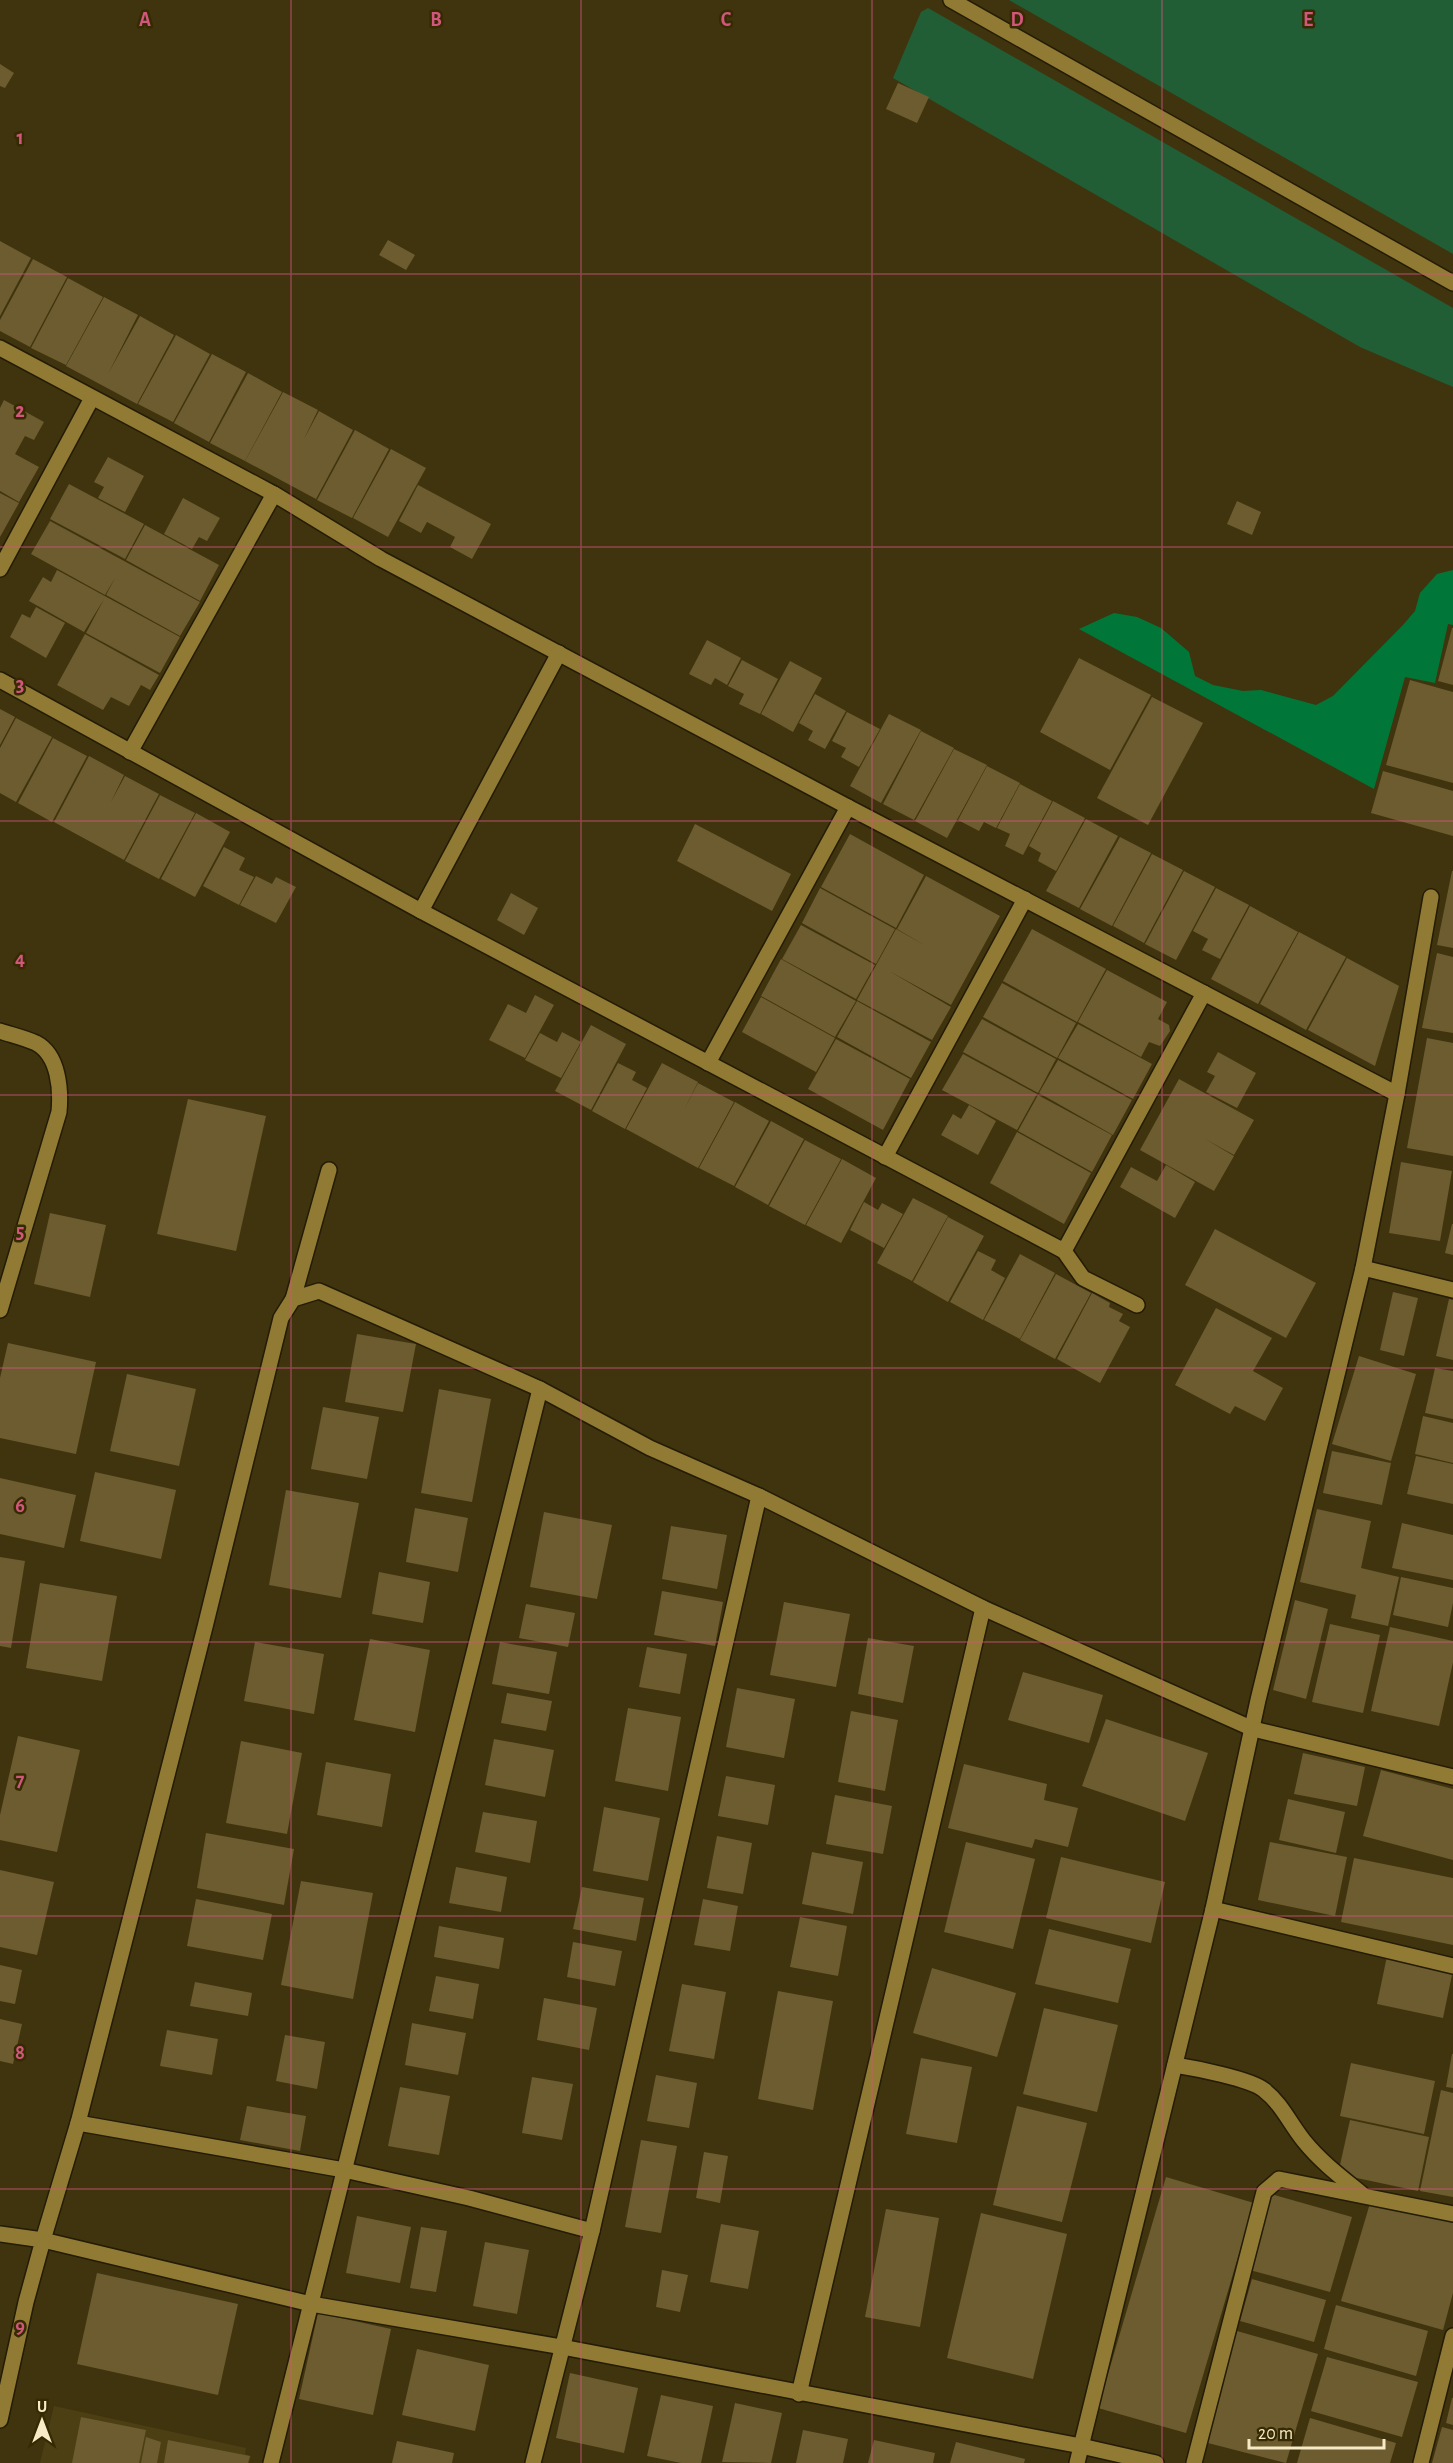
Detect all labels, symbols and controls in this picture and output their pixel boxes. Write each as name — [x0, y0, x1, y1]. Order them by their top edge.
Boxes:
text: A — [139, 10, 151, 30]
text: B — [430, 10, 442, 30]
text: C — [721, 10, 732, 30]
text: D — [1010, 10, 1024, 30]
text: E — [1303, 10, 1313, 30]
text: 1 — [16, 128, 24, 148]
text: 2 — [15, 401, 25, 421]
text: 3 — [16, 675, 24, 695]
text: 4 — [15, 949, 25, 969]
text: 5 — [16, 1222, 24, 1242]
text: 6 — [15, 1496, 25, 1516]
text: 7 — [16, 1770, 25, 1790]
text: 8 — [15, 2043, 25, 2063]
text: 9 — [15, 2317, 25, 2337]
north arrow — [12, 2391, 72, 2451]
text: U — [37, 2399, 47, 2415]
scale bar — [1249, 2412, 1384, 2450]
text: 20 m — [1258, 2425, 1293, 2443]

